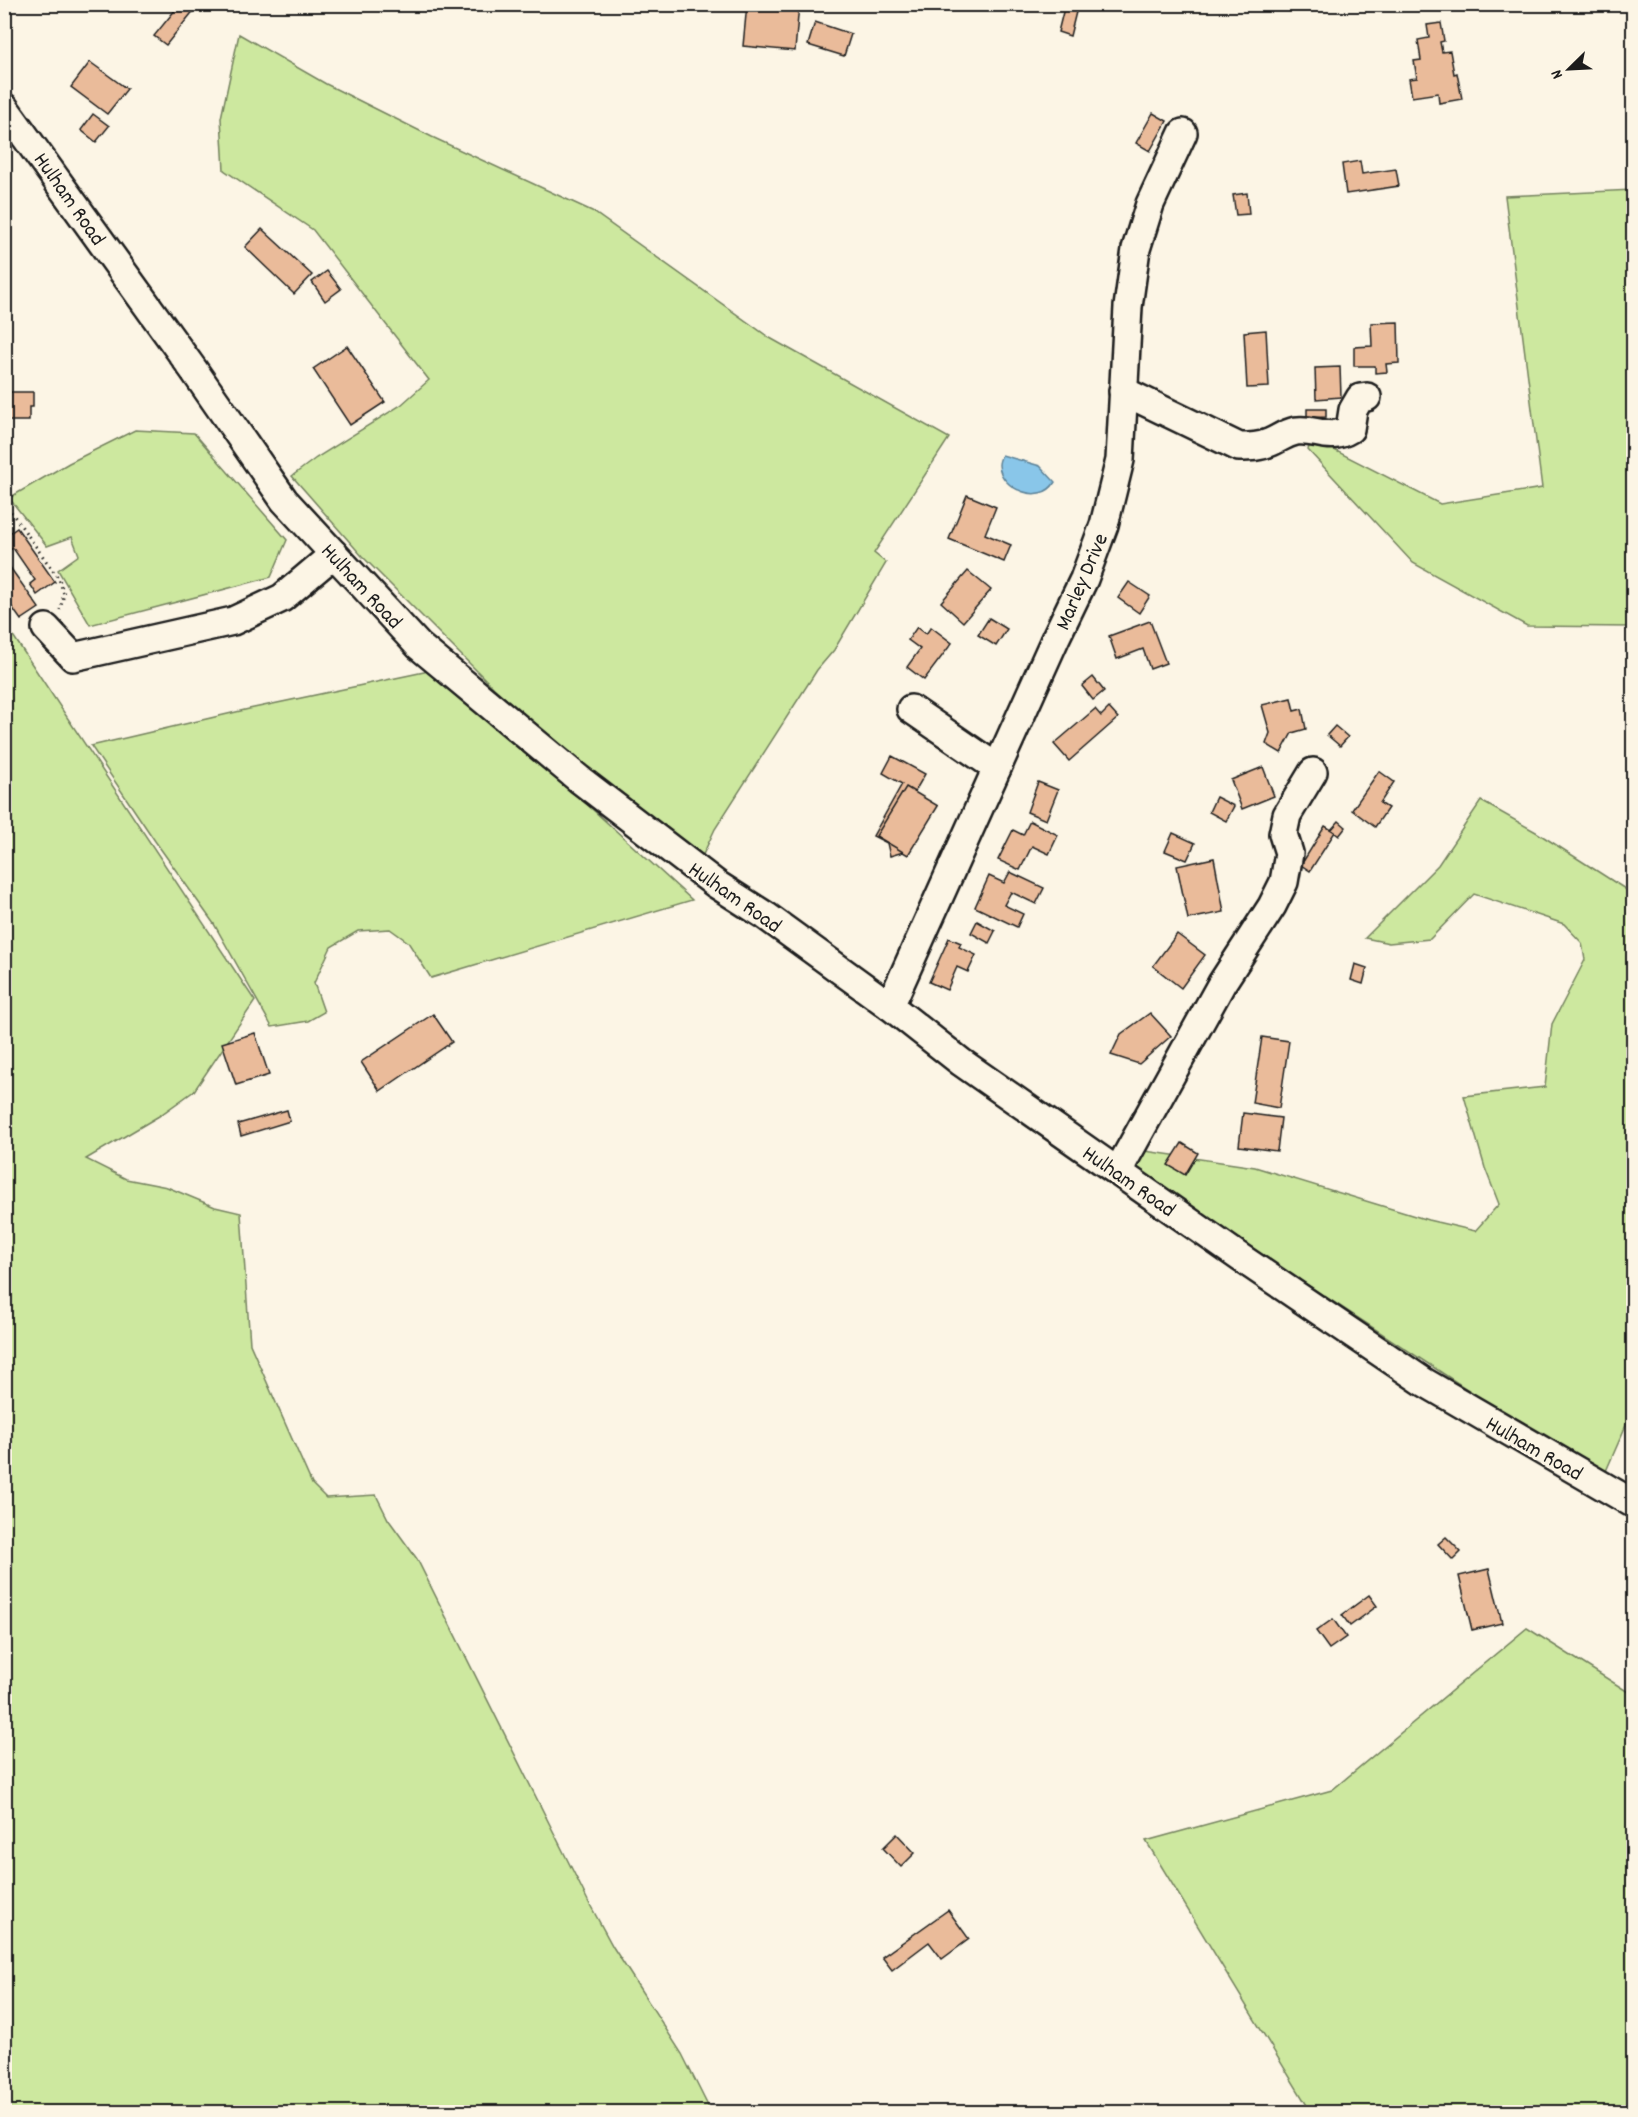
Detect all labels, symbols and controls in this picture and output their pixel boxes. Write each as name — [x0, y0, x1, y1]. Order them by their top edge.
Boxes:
north arrow — [1539, 39, 1599, 99]
text: N — [1545, 66, 1570, 82]
street label: Hulham Road — [25, 147, 112, 253]
street label: Marley Drive — [1049, 529, 1118, 636]
street label: Hulham Road — [312, 537, 408, 637]
street label: Hulham Road — [681, 855, 787, 942]
street label: Hulham Road — [1075, 1139, 1181, 1226]
street label: Hulham Road — [1479, 1410, 1588, 1490]

